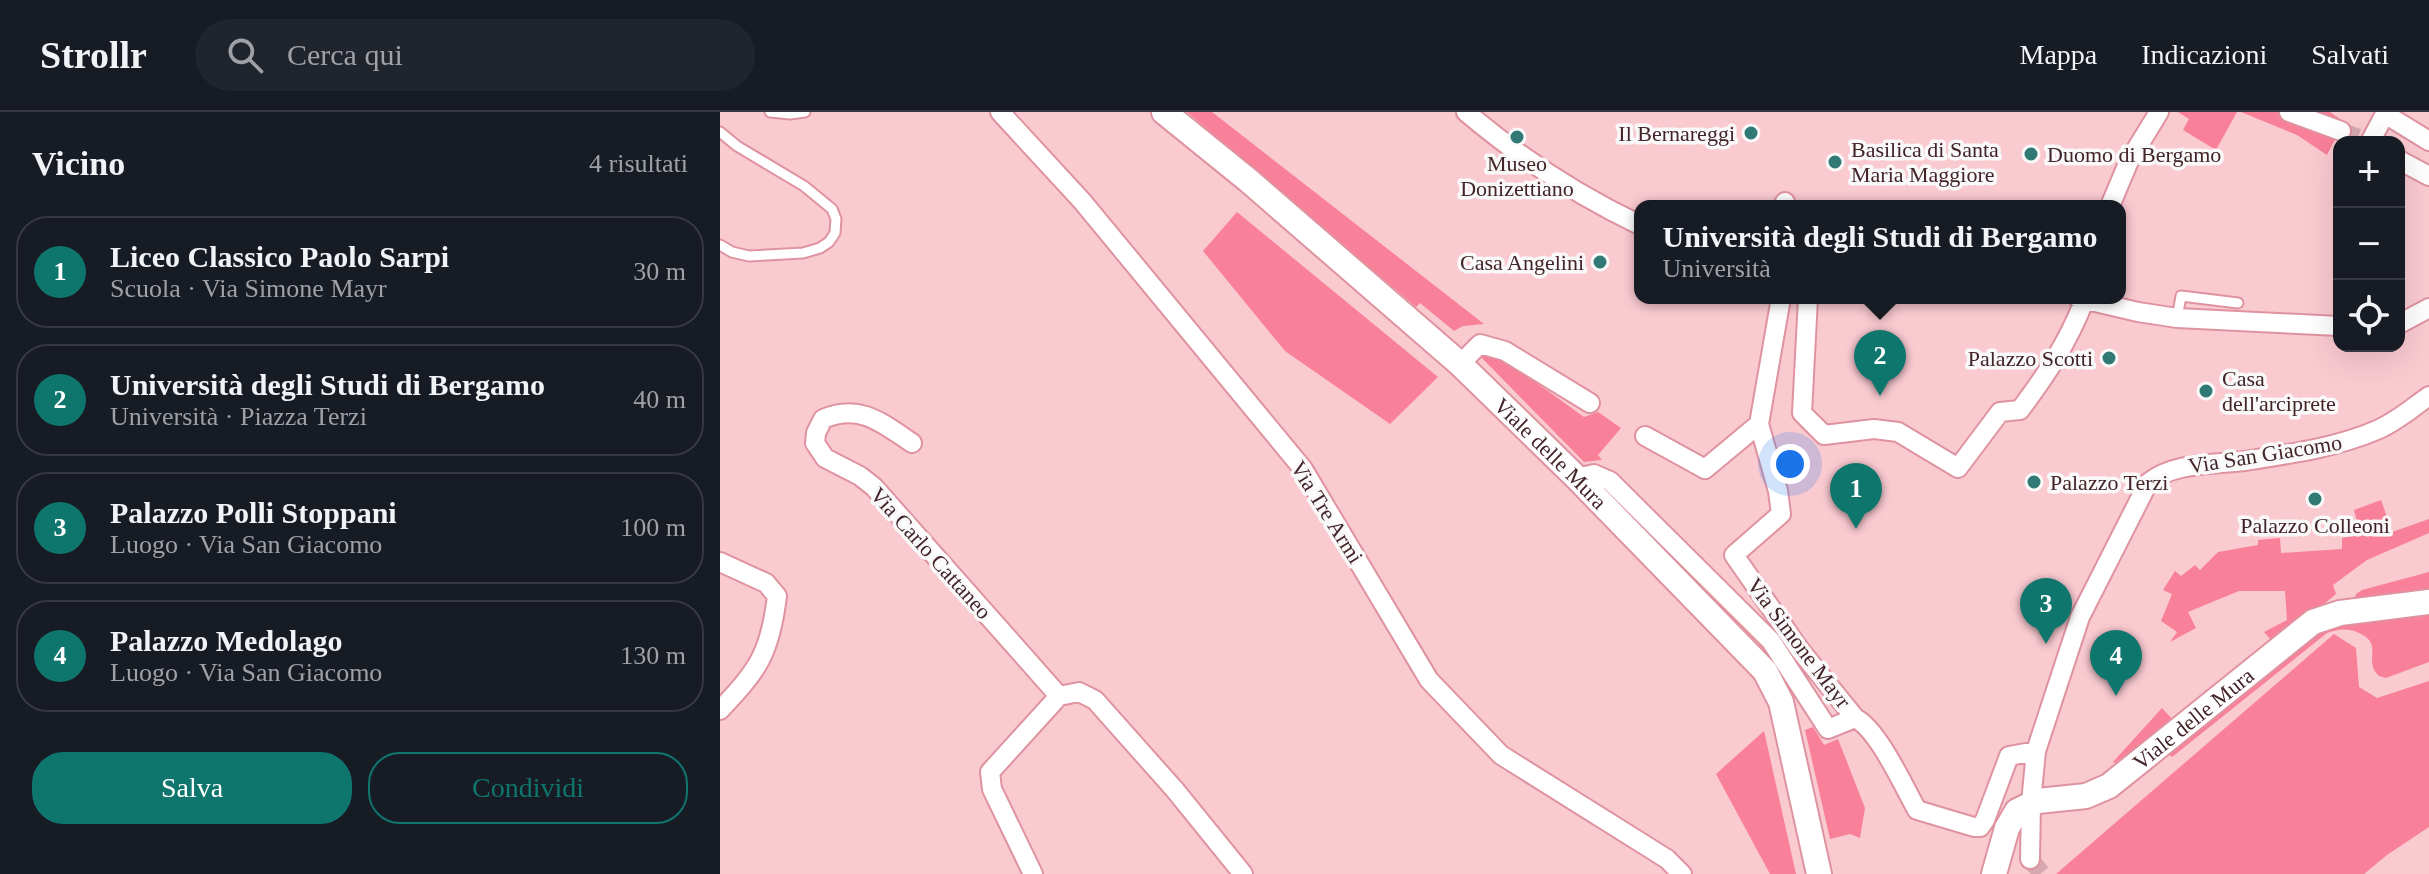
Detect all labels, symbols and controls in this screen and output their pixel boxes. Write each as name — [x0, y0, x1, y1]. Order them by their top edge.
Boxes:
search box — [195, 19, 755, 91]
icon: search — [223, 33, 267, 77]
text: Strollr — [40, 34, 147, 76]
text: Cerca qui — [287, 38, 403, 71]
text: Mappa — [2020, 39, 2097, 70]
text: Indicazioni — [2141, 39, 2267, 70]
text: Salvati — [2311, 39, 2389, 70]
place label: Il Bernareggi — [1618, 121, 1735, 146]
marker: Il Bernareggi — [1742, 124, 1760, 142]
marker: Museo Donizettiano — [1508, 128, 1526, 146]
map controls — [2333, 136, 2405, 352]
button: + — [2333, 136, 2405, 208]
place label: Basilica di Santa Maria Maggiore — [1851, 137, 1999, 187]
place label: Duomo di Bergamo — [2047, 142, 2221, 167]
text: Vicino — [32, 145, 125, 182]
marker: Duomo di Bergamo — [2022, 145, 2040, 163]
text: 4 risultati — [589, 149, 688, 178]
place label: Museo Donizettiano — [1460, 151, 1574, 201]
marker: Basilica di Santa Maria Maggiore — [1826, 153, 1844, 171]
popup — [1634, 200, 2126, 304]
button: − — [2333, 208, 2405, 280]
text: Università degli Studi di Bergamo — [1662, 220, 2098, 253]
text: Liceo Classico Paolo Sarpi — [110, 240, 449, 273]
place label: Casa Angelini — [1460, 250, 1584, 275]
marker: Casa Angelini — [1591, 253, 1609, 271]
text: Università — [1662, 254, 1771, 283]
text: 1 — [54, 257, 67, 286]
text: 30 m — [633, 257, 686, 286]
text: Scuola · Via Simone Mayr — [110, 274, 387, 303]
button: locate — [2333, 280, 2405, 352]
pin: 2 — [1854, 330, 1906, 396]
place label: Palazzo Scotti — [1968, 346, 2093, 371]
marker: Palazzo Scotti — [2100, 349, 2118, 367]
place label: Casa dell'arciprete — [2222, 366, 2336, 416]
text: Università degli Studi di Bergamo — [110, 368, 545, 401]
marker: Casa dell'arciprete — [2197, 382, 2215, 400]
text: 2 — [54, 385, 67, 414]
text: 40 m — [633, 385, 686, 414]
street label: Viale delle Mura — [1489, 392, 1612, 514]
text: Università · Piazza Terzi — [110, 402, 367, 431]
street label: Via San Giacomo — [2186, 430, 2344, 478]
your location — [1770, 444, 1810, 484]
street label: Via Tre Armi — [1286, 456, 1368, 568]
pin: 1 — [1830, 463, 1882, 529]
place label: Palazzo Terzi — [2050, 470, 2168, 495]
marker: Palazzo Terzi — [2025, 473, 2043, 491]
street label: Via Carlo Cattaneo — [865, 482, 997, 624]
marker: Palazzo Colleoni — [2306, 490, 2324, 508]
text: Palazzo Polli Stoppani — [110, 496, 397, 529]
text: 3 — [54, 513, 67, 542]
text: 100 m — [620, 513, 686, 542]
place label: Palazzo Colleoni — [2240, 513, 2390, 538]
text: Luogo · Via San Giacomo — [110, 530, 382, 559]
street label: Via Simone Mayr — [1742, 573, 1856, 713]
pin: 3 — [2020, 578, 2072, 644]
text: Palazzo Medolago — [110, 624, 342, 657]
pin: 4 — [2090, 630, 2142, 696]
text: 4 — [54, 641, 67, 670]
text: 130 m — [620, 641, 686, 670]
text: Luogo · Via San Giacomo — [110, 658, 382, 687]
street label: Viale delle Mura — [2128, 662, 2259, 774]
button: Salva — [32, 752, 352, 824]
button: Condividi — [368, 752, 688, 824]

